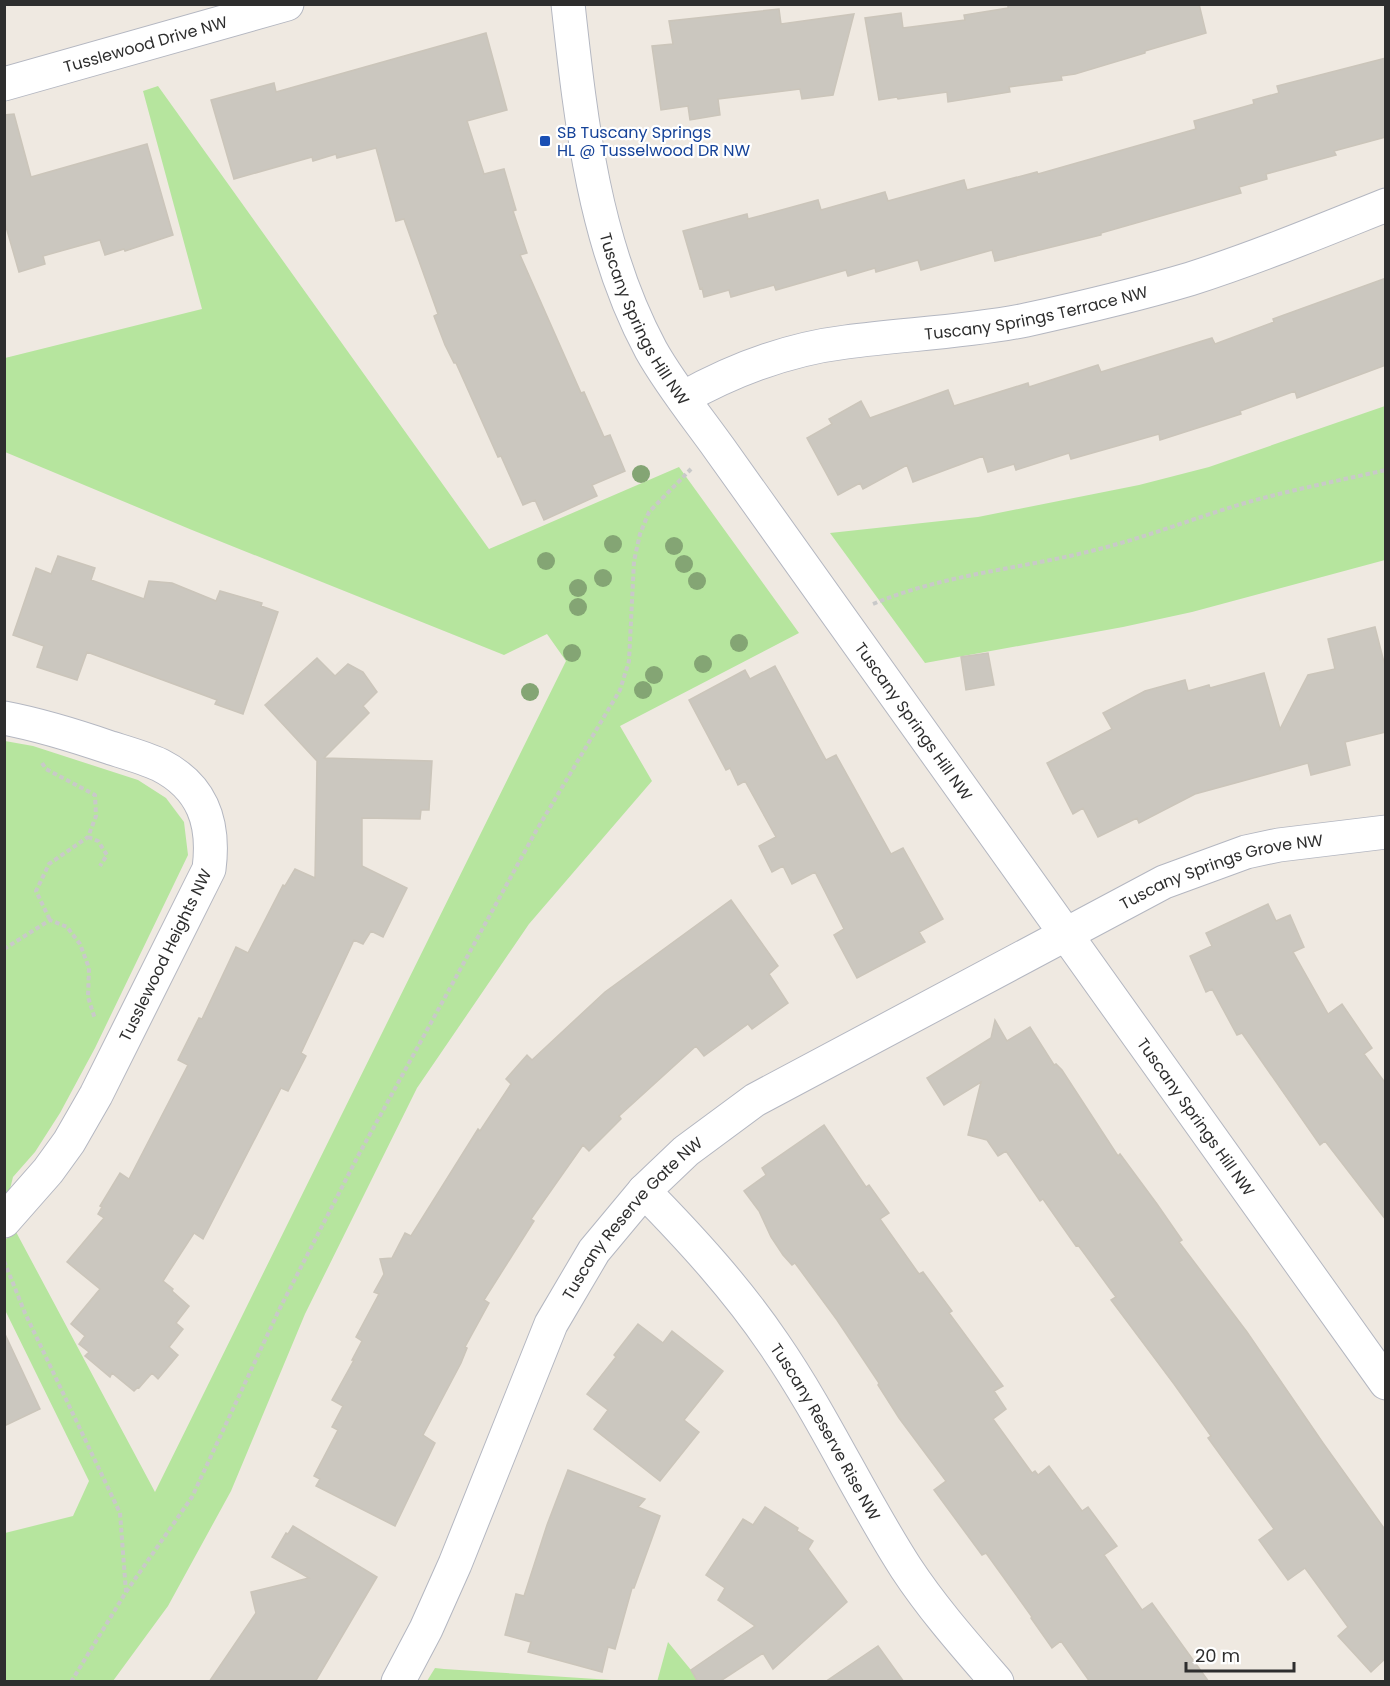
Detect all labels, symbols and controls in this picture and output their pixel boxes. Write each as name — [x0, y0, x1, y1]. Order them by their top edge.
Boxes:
street label: Tusslewood Drive NW — [61, 10, 231, 79]
place label: SB Tuscany Springs HL @ Tusselwood DR NW — [557, 121, 750, 162]
marker: SB Tuscany Springs HL @ Tusselwood DR NW — [538, 134, 552, 148]
street label: Tuscany Springs Hill NW — [594, 230, 695, 410]
street label: Tuscany Springs Terrace NW — [923, 280, 1151, 346]
street label: Tuscany Springs Hill NW — [849, 638, 978, 805]
street label: Tuscany Springs Grove NW — [1116, 829, 1325, 915]
street label: Tusslewood Heights NW — [114, 865, 217, 1045]
street label: Tuscany Springs Hill NW — [1131, 1033, 1260, 1201]
street label: Tuscany Reserve Gate NW — [557, 1131, 708, 1304]
street label: Tuscany Reserve Rise NW — [765, 1339, 886, 1525]
scale bar — [1186, 1635, 1294, 1673]
text: 20 m — [1195, 1643, 1240, 1668]

